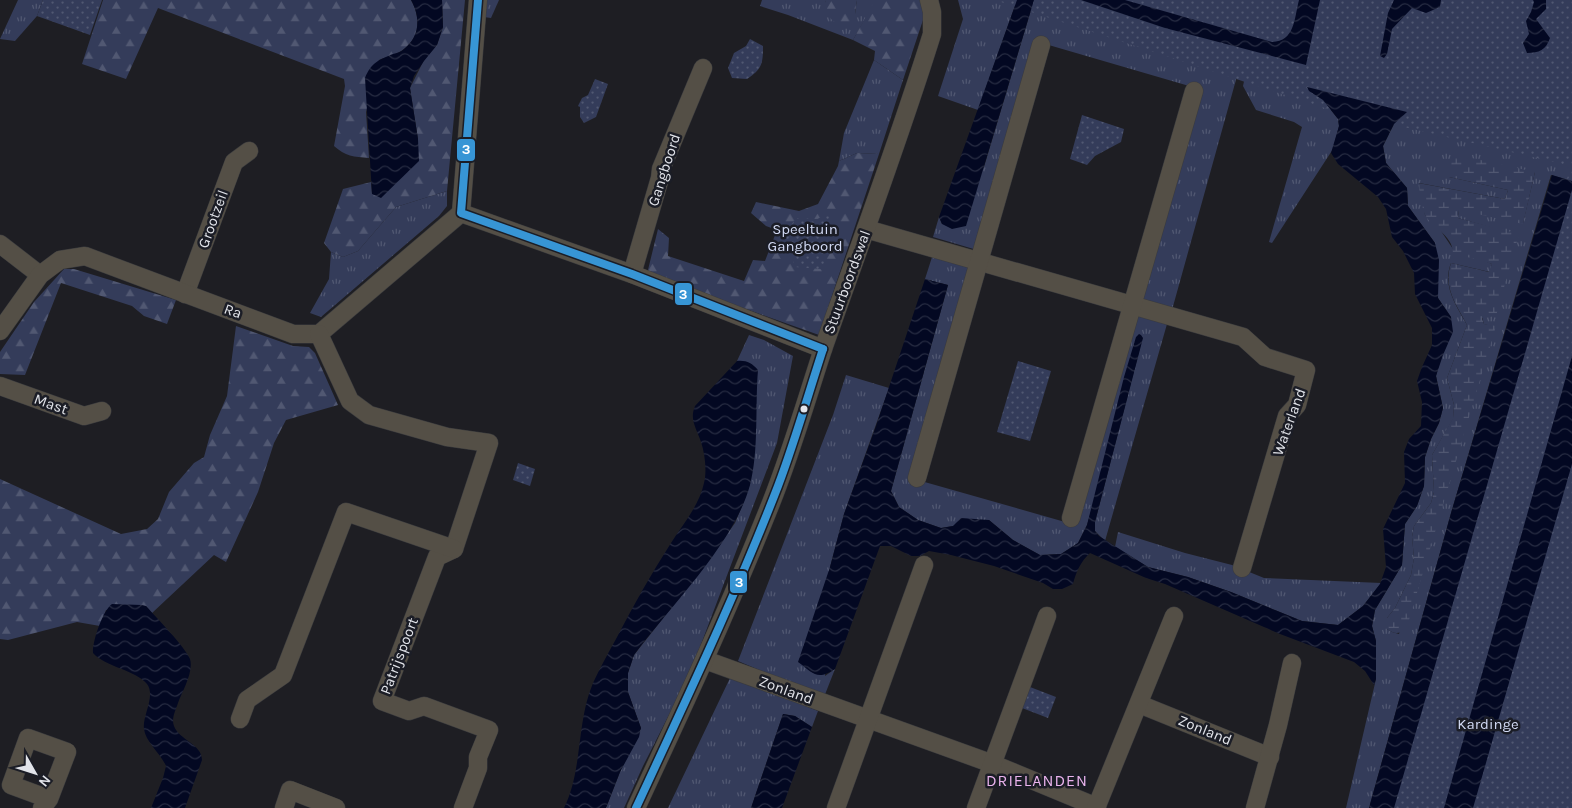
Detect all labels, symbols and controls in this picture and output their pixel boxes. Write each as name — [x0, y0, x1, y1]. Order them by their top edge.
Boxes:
street label: Gangboord — [644, 132, 684, 208]
line badge: 3 — [456, 138, 476, 162]
text: 3 — [462, 141, 470, 158]
street label: Grootzeil — [194, 187, 232, 251]
park label: Speeltuin Gangboord — [767, 220, 843, 255]
street label: Stuurboordswal — [820, 228, 874, 336]
line badge: 3 — [674, 282, 693, 306]
text: 3 — [679, 286, 687, 303]
street label: Ra — [222, 300, 244, 322]
street label: Waterland — [1269, 386, 1309, 458]
street label: Mast — [32, 390, 71, 418]
unlabelled marker — [799, 404, 809, 414]
line badge: 3 — [729, 570, 748, 594]
text: 3 — [735, 574, 743, 591]
street label: Patrijspoort — [376, 615, 422, 697]
street label: Zonland — [756, 672, 816, 708]
street label: Zonland — [1175, 711, 1235, 749]
park label: Kardinge — [1457, 715, 1519, 733]
north arrow — [10, 748, 60, 798]
district label: DRIELANDEN — [986, 771, 1088, 790]
text: N — [35, 772, 54, 790]

